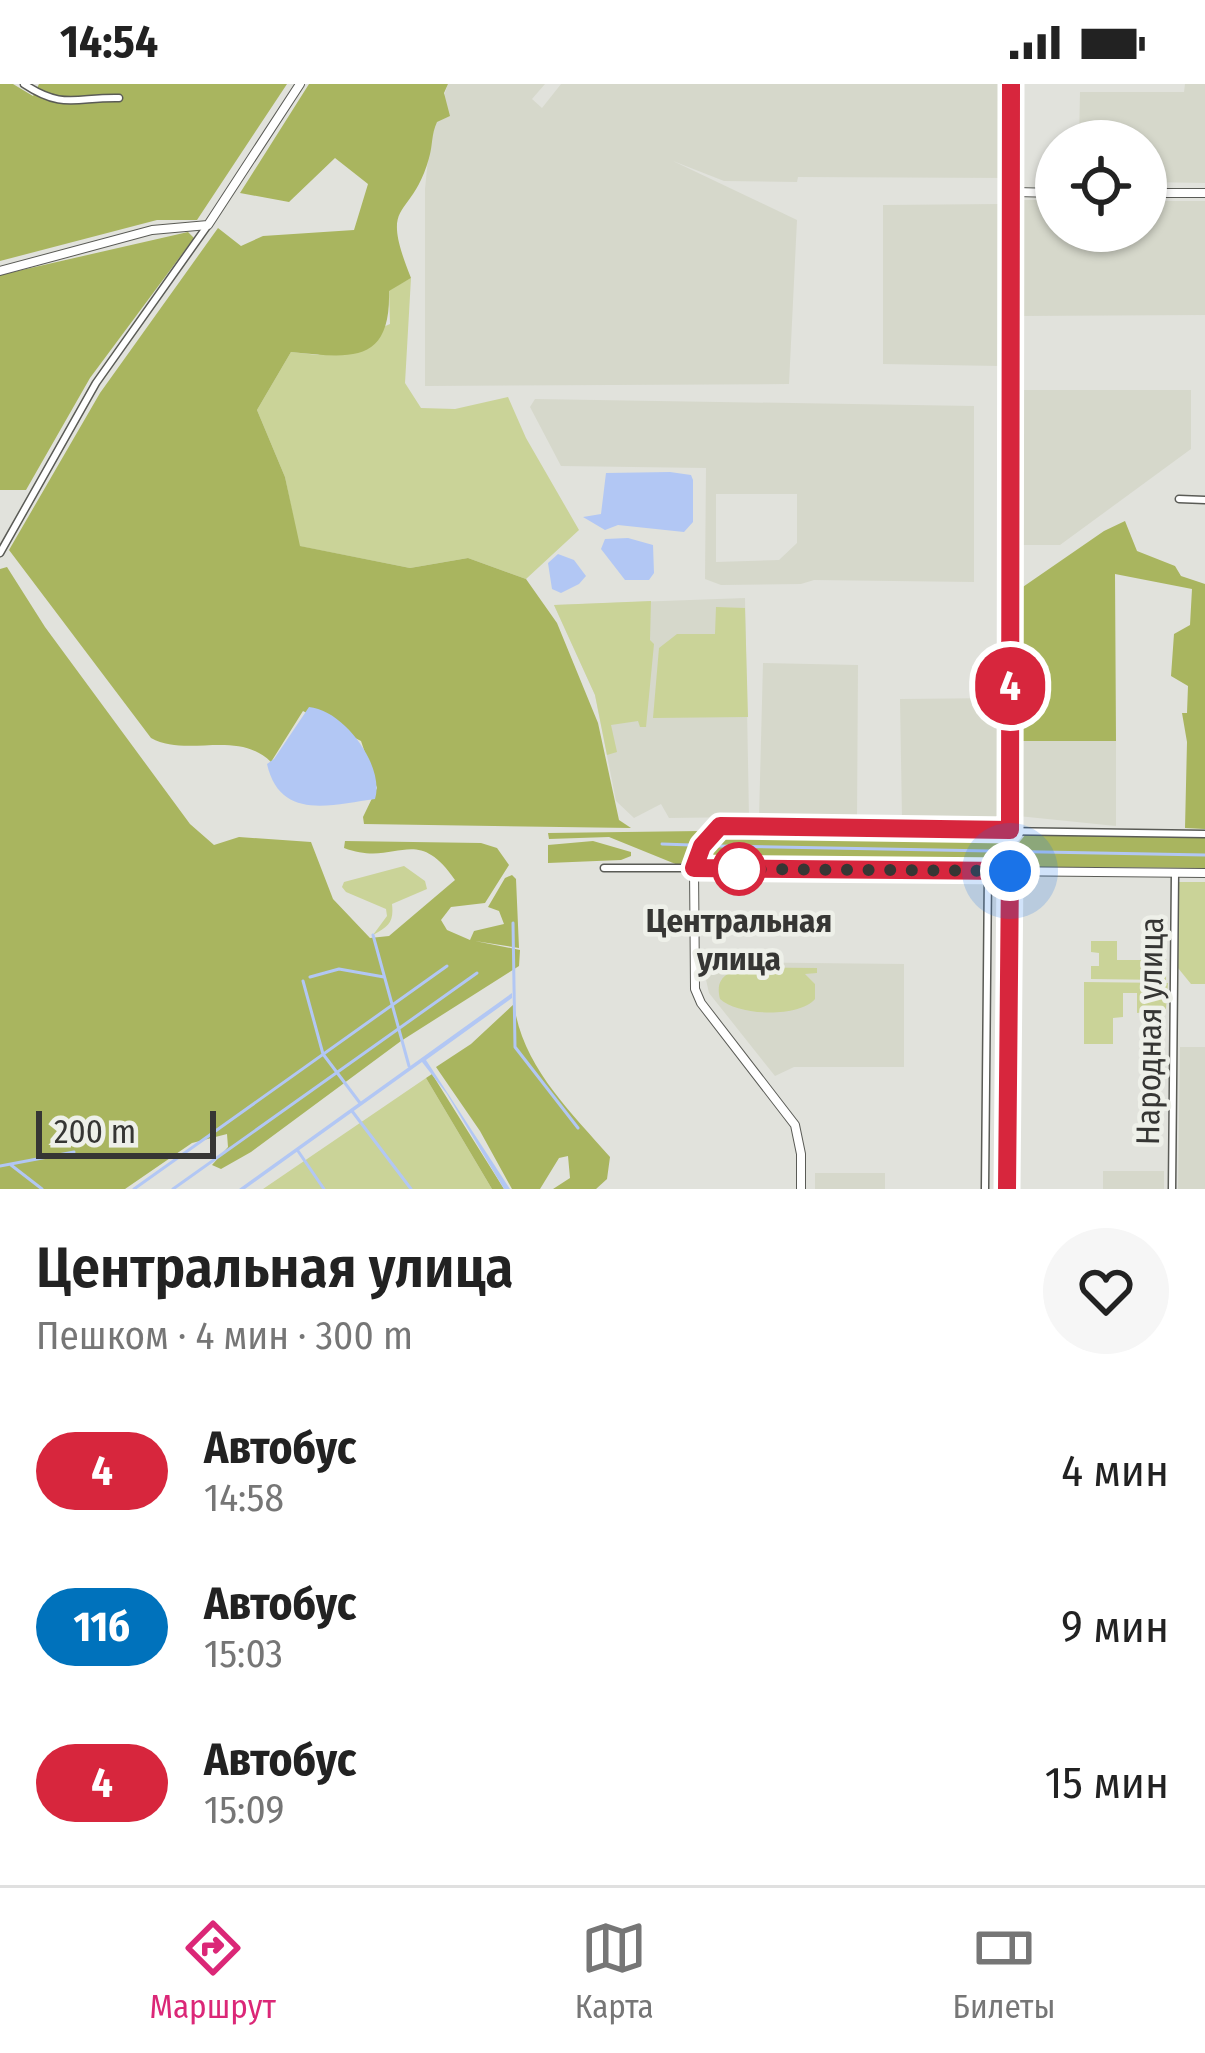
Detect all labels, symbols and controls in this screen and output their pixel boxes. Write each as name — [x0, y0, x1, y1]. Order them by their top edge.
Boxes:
text: 14:54 — [60, 15, 158, 69]
map controls — [1035, 120, 1167, 252]
button: locate — [1035, 120, 1167, 252]
line badge: 4 — [971, 647, 1049, 725]
text: 4 — [999, 661, 1021, 711]
your location — [980, 841, 1040, 901]
marker: Центральная улица — [714, 844, 764, 894]
place label: Центральная улица — [646, 901, 832, 979]
street label: Народная улица — [1128, 917, 1172, 1145]
scale bar — [36, 1105, 216, 1158]
text: 200 m — [54, 1112, 136, 1152]
button: heart — [1043, 1228, 1169, 1354]
text: Центральная улица — [36, 1234, 514, 1302]
text: Пешком · 4 мин · 300 m — [36, 1313, 413, 1359]
text: Автобус — [204, 1421, 356, 1475]
text: 4 мин — [1061, 1444, 1169, 1498]
text: 4 — [91, 1446, 113, 1496]
text: 14:58 — [204, 1475, 284, 1521]
text: Автобус — [204, 1577, 356, 1631]
text: 9 мин — [1061, 1600, 1169, 1654]
text: 11б — [74, 1602, 130, 1652]
text: 15:03 — [204, 1631, 283, 1677]
text: Автобус — [204, 1733, 356, 1787]
text: 15 мин — [1045, 1756, 1169, 1810]
text: 4 — [91, 1758, 113, 1808]
text: 15:09 — [204, 1787, 284, 1833]
tab: Маршрут — [149, 1915, 276, 2027]
tab: Карта — [575, 1915, 654, 2027]
tab: Билеты — [953, 1915, 1055, 2027]

